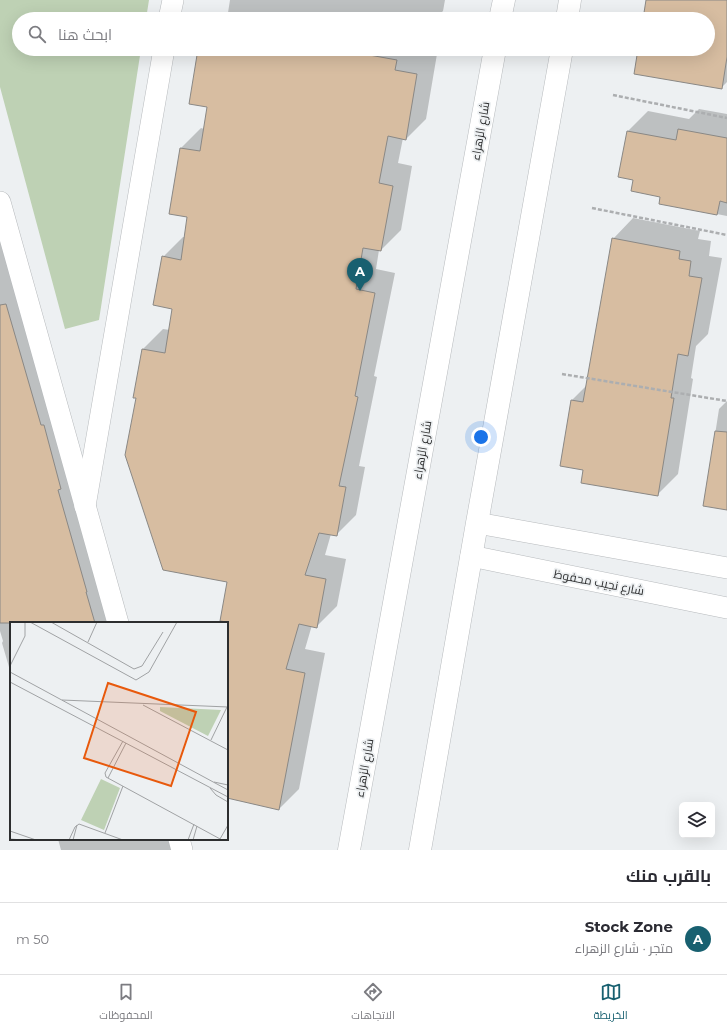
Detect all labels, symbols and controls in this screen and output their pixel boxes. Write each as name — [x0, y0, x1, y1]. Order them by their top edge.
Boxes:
search box — [12, 12, 715, 56]
icon: search — [26, 23, 48, 45]
text: ابحث هنا — [58, 25, 112, 44]
street label: شارع الزهراء — [467, 100, 494, 162]
pin: A — [347, 258, 373, 291]
street label: شارع الزهراء — [409, 419, 436, 481]
your location — [471, 427, 491, 447]
street label: شارع نجيب محفوظ — [552, 566, 646, 599]
inset map — [10, 622, 228, 840]
street label: شارع الزهراء — [351, 737, 378, 799]
map controls — [679, 802, 715, 838]
button: layers — [679, 802, 715, 838]
text: بالقرب منك — [626, 866, 711, 886]
text: Stock Zone — [585, 917, 673, 936]
text: 50 m — [16, 931, 49, 947]
text: A — [693, 931, 703, 947]
text: متجر · شارع الزهراء — [575, 940, 673, 956]
tab: المحفوظات — [99, 981, 153, 1025]
tab: الاتجاهات — [351, 981, 395, 1025]
tab: الخريطة — [593, 981, 628, 1025]

